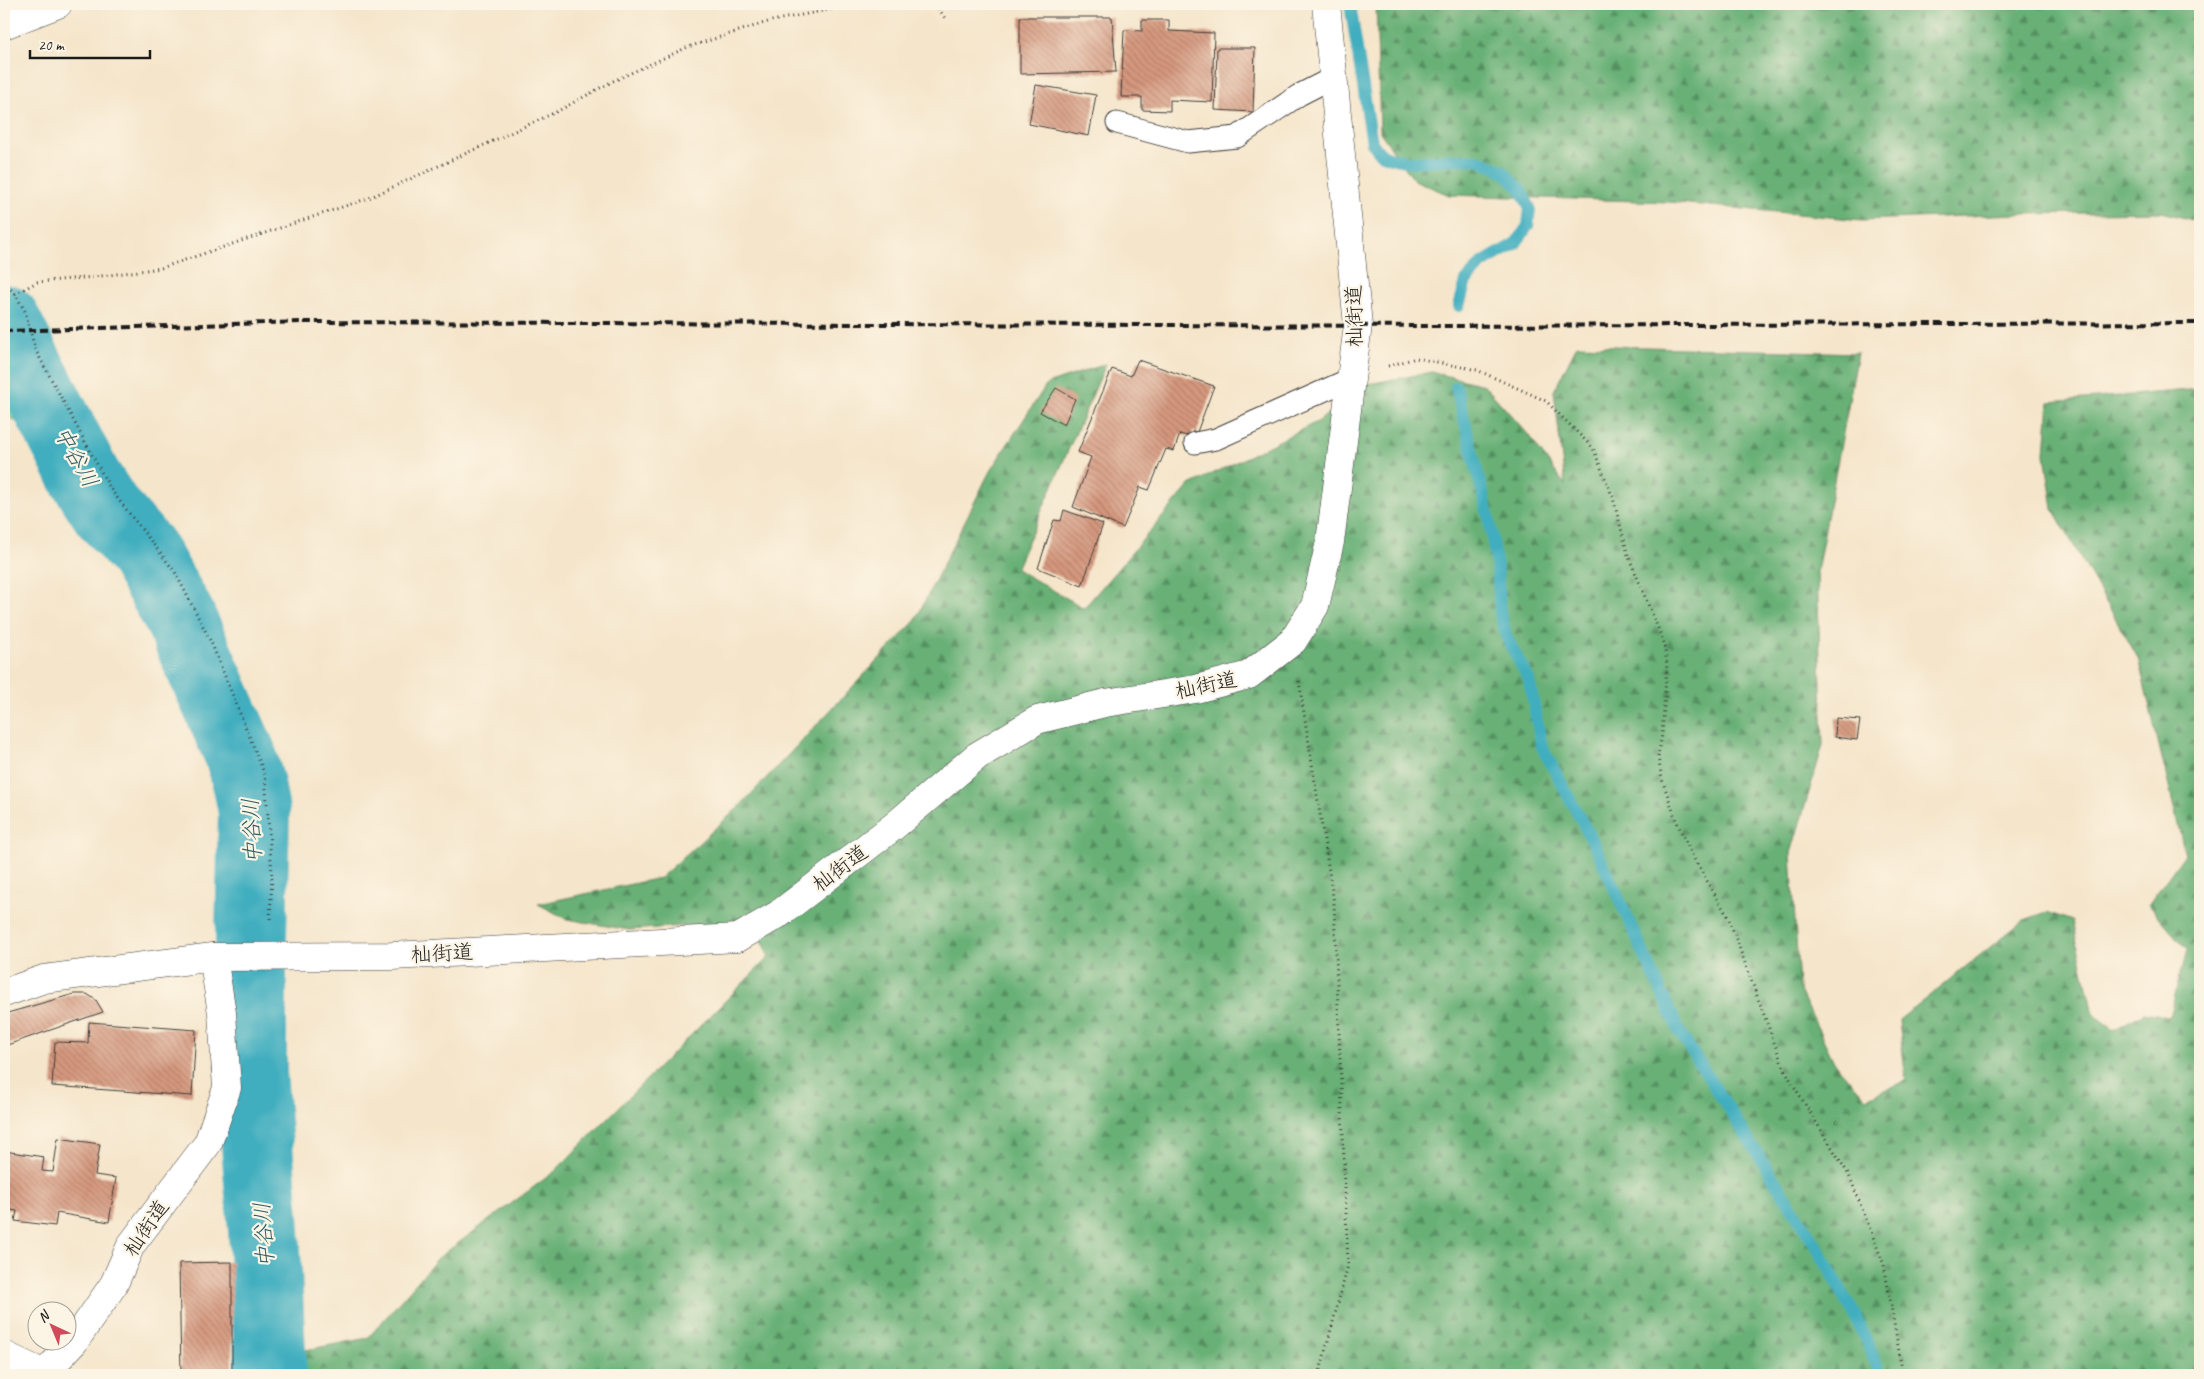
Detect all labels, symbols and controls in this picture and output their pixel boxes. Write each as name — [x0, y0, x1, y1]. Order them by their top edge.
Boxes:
scale bar — [30, 28, 150, 60]
text: 20 m — [38, 36, 65, 55]
street label: 杣街道 — [1340, 284, 1368, 348]
water label: 中谷川 — [48, 421, 104, 493]
street label: 杣街道 — [1172, 666, 1240, 704]
water label: 中谷川 — [236, 797, 268, 865]
street label: 杣街道 — [807, 839, 873, 897]
street label: 杣街道 — [410, 938, 474, 968]
street label: 杣街道 — [118, 1195, 174, 1261]
water label: 中谷川 — [248, 1201, 280, 1269]
north arrow — [28, 1302, 78, 1352]
text: N — [34, 1306, 54, 1326]

